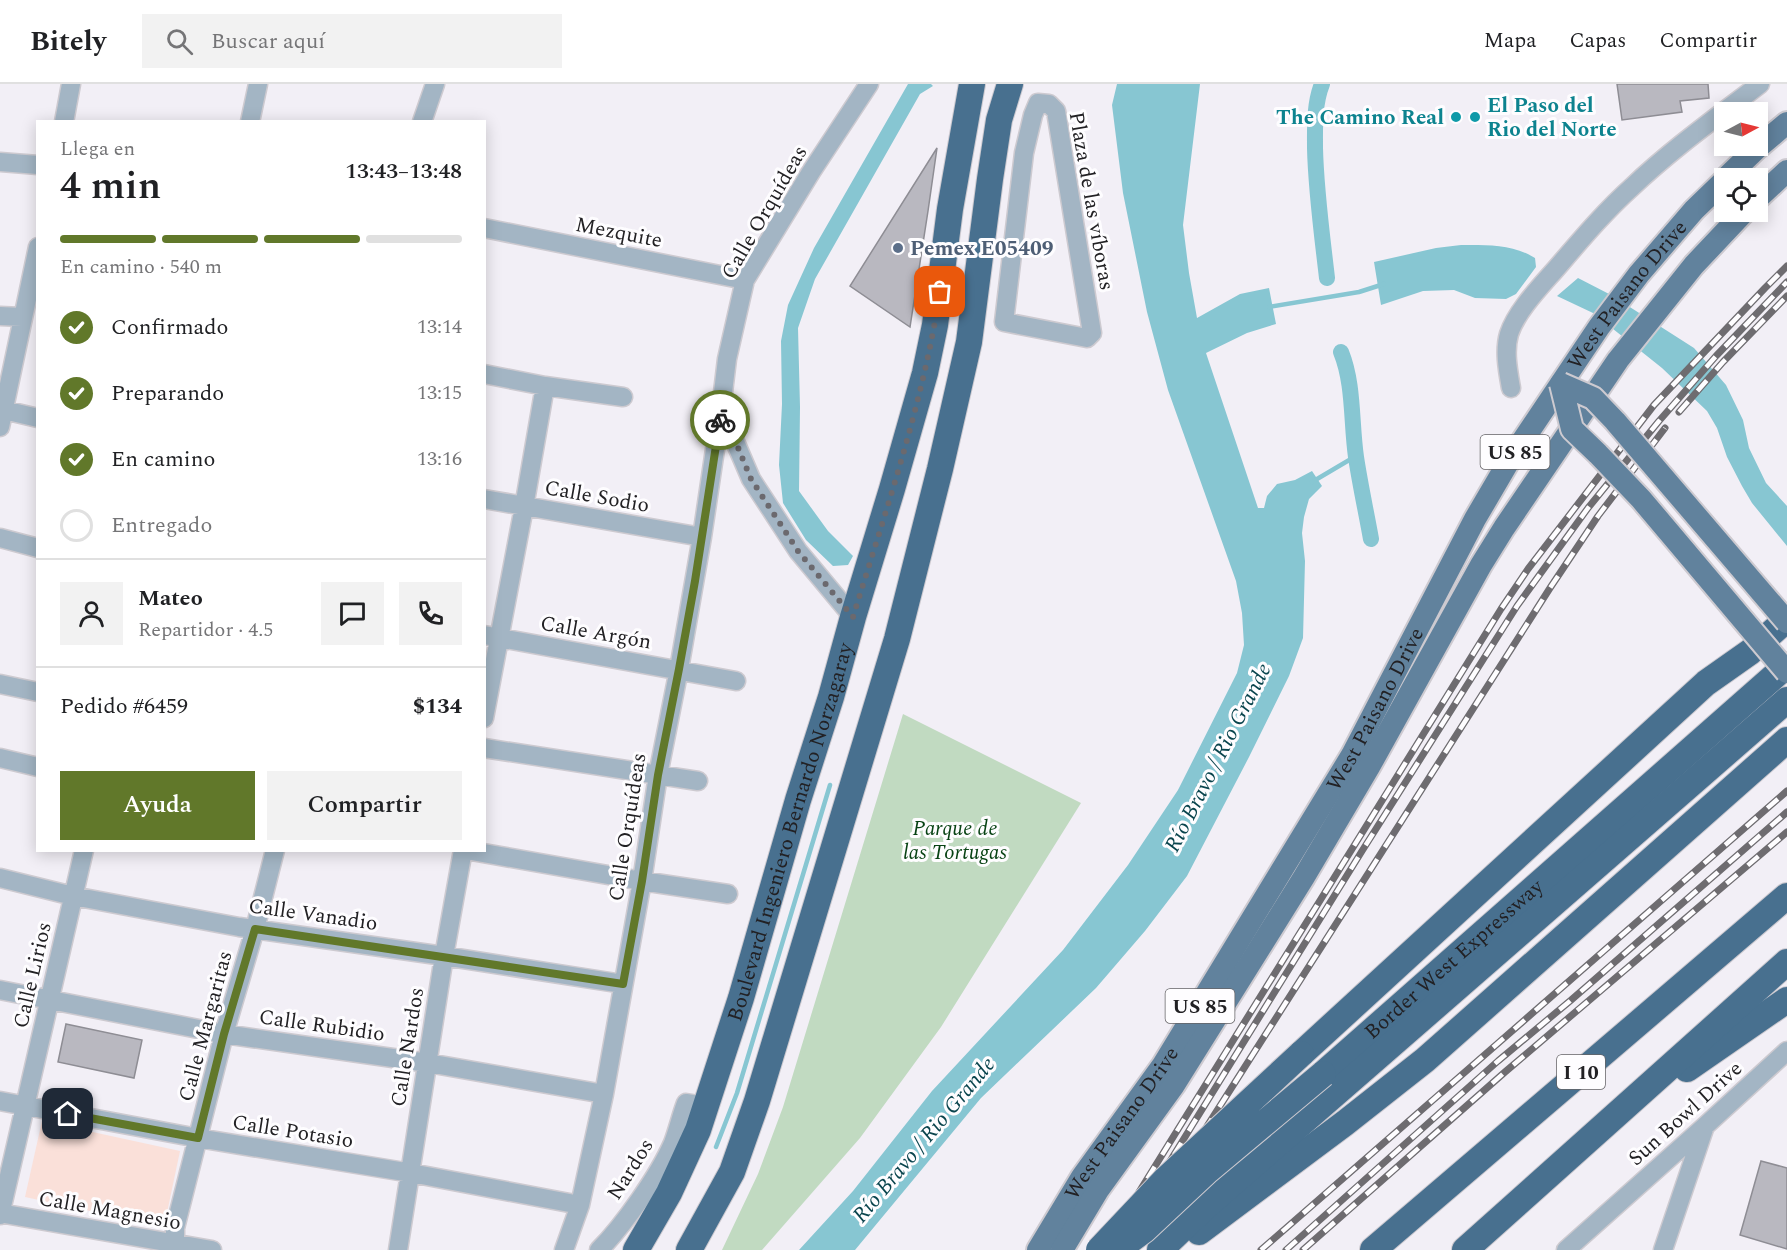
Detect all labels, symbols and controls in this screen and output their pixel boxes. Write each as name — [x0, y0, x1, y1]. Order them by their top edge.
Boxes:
search box — [142, 14, 562, 68]
text: Bitely — [30, 20, 106, 63]
icon: search — [163, 25, 196, 58]
text: Buscar aquí — [211, 25, 325, 58]
text: Mapa — [1484, 25, 1537, 57]
text: Capas — [1570, 25, 1626, 57]
text: Compartir — [1659, 25, 1757, 57]
place label: El Paso del Rio del Norte — [1487, 90, 1617, 146]
place label: The Camino Real — [1276, 102, 1444, 134]
north arrow — [1714, 102, 1768, 156]
map controls — [1714, 102, 1768, 222]
street label: Plaza de las víboras — [1060, 109, 1122, 293]
marker: The Camino Real — [1449, 110, 1463, 124]
marker: El Paso del Rio del Norte — [1468, 110, 1482, 124]
text: Llega en — [60, 134, 135, 164]
street label: Calle Orquídeas — [714, 140, 816, 285]
text: 13:43–13:48 — [345, 155, 462, 188]
text: 4 min — [60, 157, 161, 216]
button: locate — [1714, 168, 1768, 222]
street label: Mezquite — [573, 209, 665, 257]
street label: West Paisano Drive — [1560, 213, 1696, 376]
place label: Pemex E05409 — [910, 233, 1054, 265]
marker: Pemex E05409 — [891, 241, 905, 255]
text: En camino · 540 m — [60, 252, 222, 282]
pin — [914, 266, 965, 317]
icon: bag — [923, 275, 956, 308]
icon: check — [60, 311, 93, 344]
text: Confirmado — [111, 311, 228, 344]
text: 13:14 — [417, 312, 462, 342]
icon: check — [60, 377, 93, 410]
text: Preparando — [111, 377, 224, 410]
text: 13:15 — [417, 378, 462, 408]
courier — [690, 390, 750, 450]
icon: bike — [704, 404, 737, 437]
road number: US 85 — [1480, 435, 1550, 469]
icon: check — [60, 443, 93, 476]
text: En camino — [111, 443, 215, 476]
text: 13:16 — [417, 444, 462, 474]
street label: Calle Sodio — [542, 472, 652, 522]
text: Entregado — [111, 509, 212, 542]
button: person — [60, 582, 123, 645]
text: Mateo — [138, 582, 203, 615]
button: chat — [321, 582, 384, 645]
button: phone — [399, 582, 462, 645]
street label: Calle Argón — [538, 607, 654, 658]
text: Repartidor · 4.5 — [138, 615, 273, 645]
street label: West Paisano Drive — [1319, 622, 1433, 797]
street label: Boulevard Ingeniero Bernardo Norzagaray — [719, 639, 862, 1026]
water label: Río Bravo / Rio Grande — [1156, 657, 1280, 858]
text: Pedido #6459 — [60, 690, 188, 723]
text: $134 — [413, 690, 462, 723]
street label: Calle Orquídeas — [600, 751, 656, 904]
button: Ayuda — [60, 771, 255, 840]
button: Compartir — [267, 771, 462, 840]
park label: Parque de las Tortugas — [903, 813, 1007, 869]
street label: Border West Expressway — [1357, 871, 1552, 1048]
street label: Calle Vanadio — [246, 890, 379, 940]
street label: Calle Lirios — [5, 919, 61, 1032]
street label: Calle Margaritas — [170, 947, 241, 1105]
street label: Calle Nardos — [383, 985, 433, 1109]
road number: US 85 — [1166, 989, 1234, 1023]
street label: Calle Rubidio — [257, 1001, 387, 1051]
street label: West Paisano Drive — [1057, 1041, 1188, 1206]
water label: Río Bravo / Rio Grande — [845, 1050, 1004, 1230]
street label: Sun Bowl Drive — [1621, 1054, 1750, 1174]
road number: I 10 — [1557, 1055, 1605, 1089]
pin — [42, 1088, 93, 1139]
icon: home — [51, 1097, 84, 1130]
street label: Calle Potasio — [230, 1107, 356, 1157]
street label: Nardos — [599, 1133, 662, 1207]
street label: Calle Magnesio — [36, 1183, 184, 1239]

